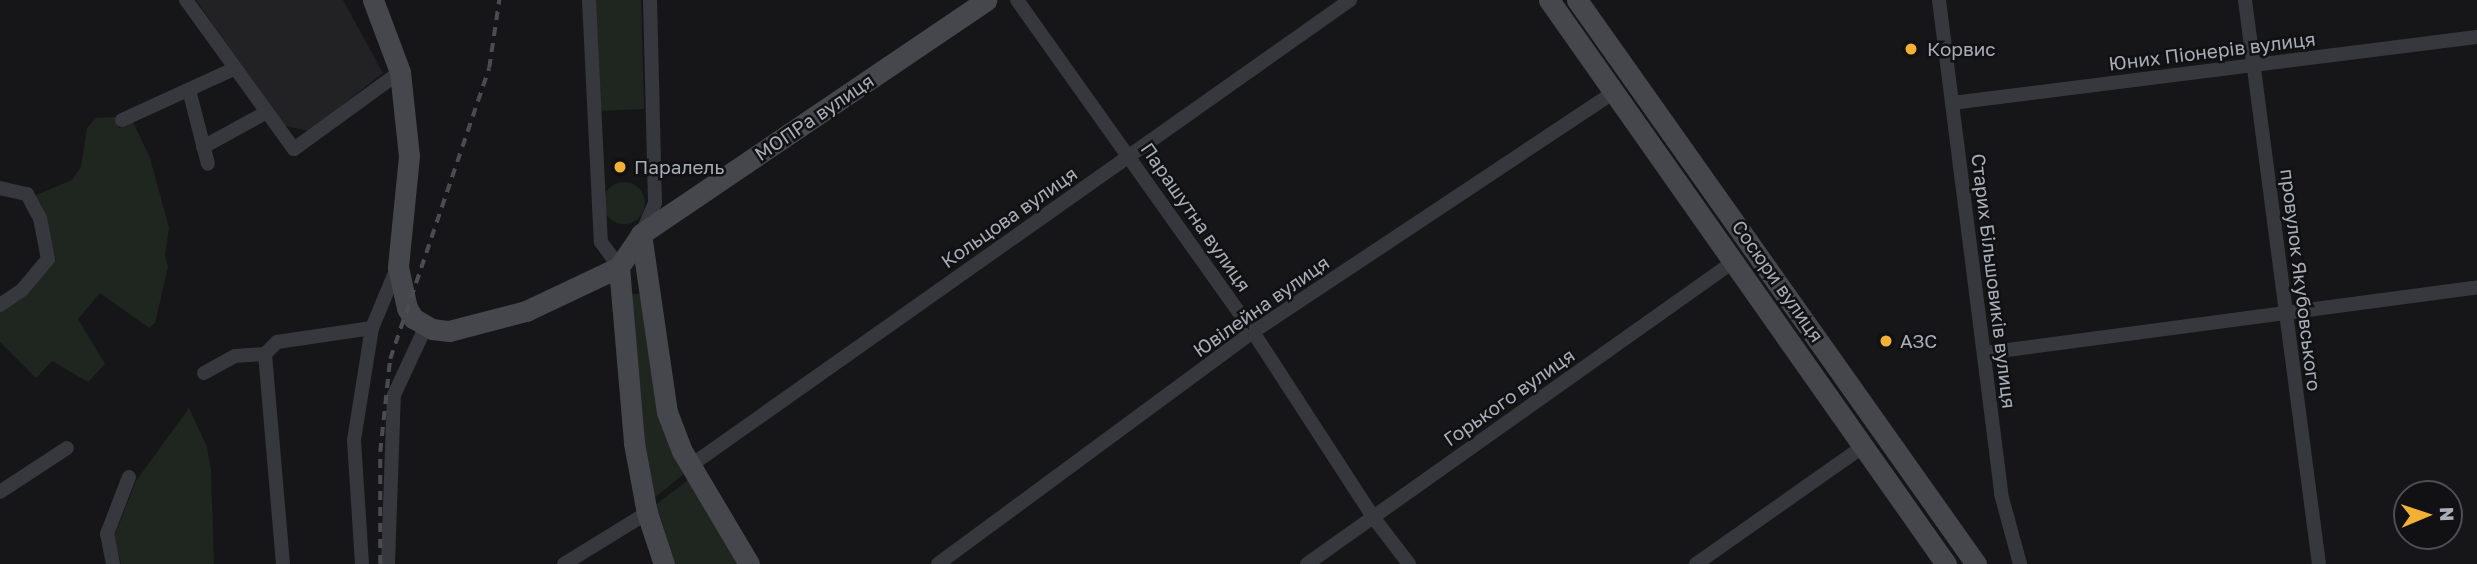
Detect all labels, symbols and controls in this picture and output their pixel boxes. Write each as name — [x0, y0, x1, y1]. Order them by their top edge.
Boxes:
street label: Юних Піонерів вулиця — [2107, 27, 2317, 75]
place label: Корвис — [1927, 38, 1996, 60]
marker: Корвис — [1901, 39, 1921, 59]
street label: МОПРа вулиця — [750, 69, 878, 165]
street label: Парашутна вулиця — [1136, 138, 1256, 296]
street label: Старих Більшовиків вулиця — [1967, 152, 2021, 410]
place label: Паралель — [634, 156, 724, 178]
marker: Паралель — [612, 159, 628, 175]
street label: Кольцова вулиця — [937, 162, 1081, 272]
street label: провулок Якубовського — [2276, 168, 2326, 392]
street label: Сосюри вулиця — [1727, 216, 1829, 346]
street label: Ювілейна вулиця — [1189, 251, 1333, 361]
place label: АЗС — [1900, 330, 1937, 352]
marker: АЗС — [1878, 333, 1894, 349]
street label: Горького вулиця — [1439, 343, 1579, 451]
north arrow — [2393, 480, 2463, 550]
text: N — [2436, 507, 2459, 522]

